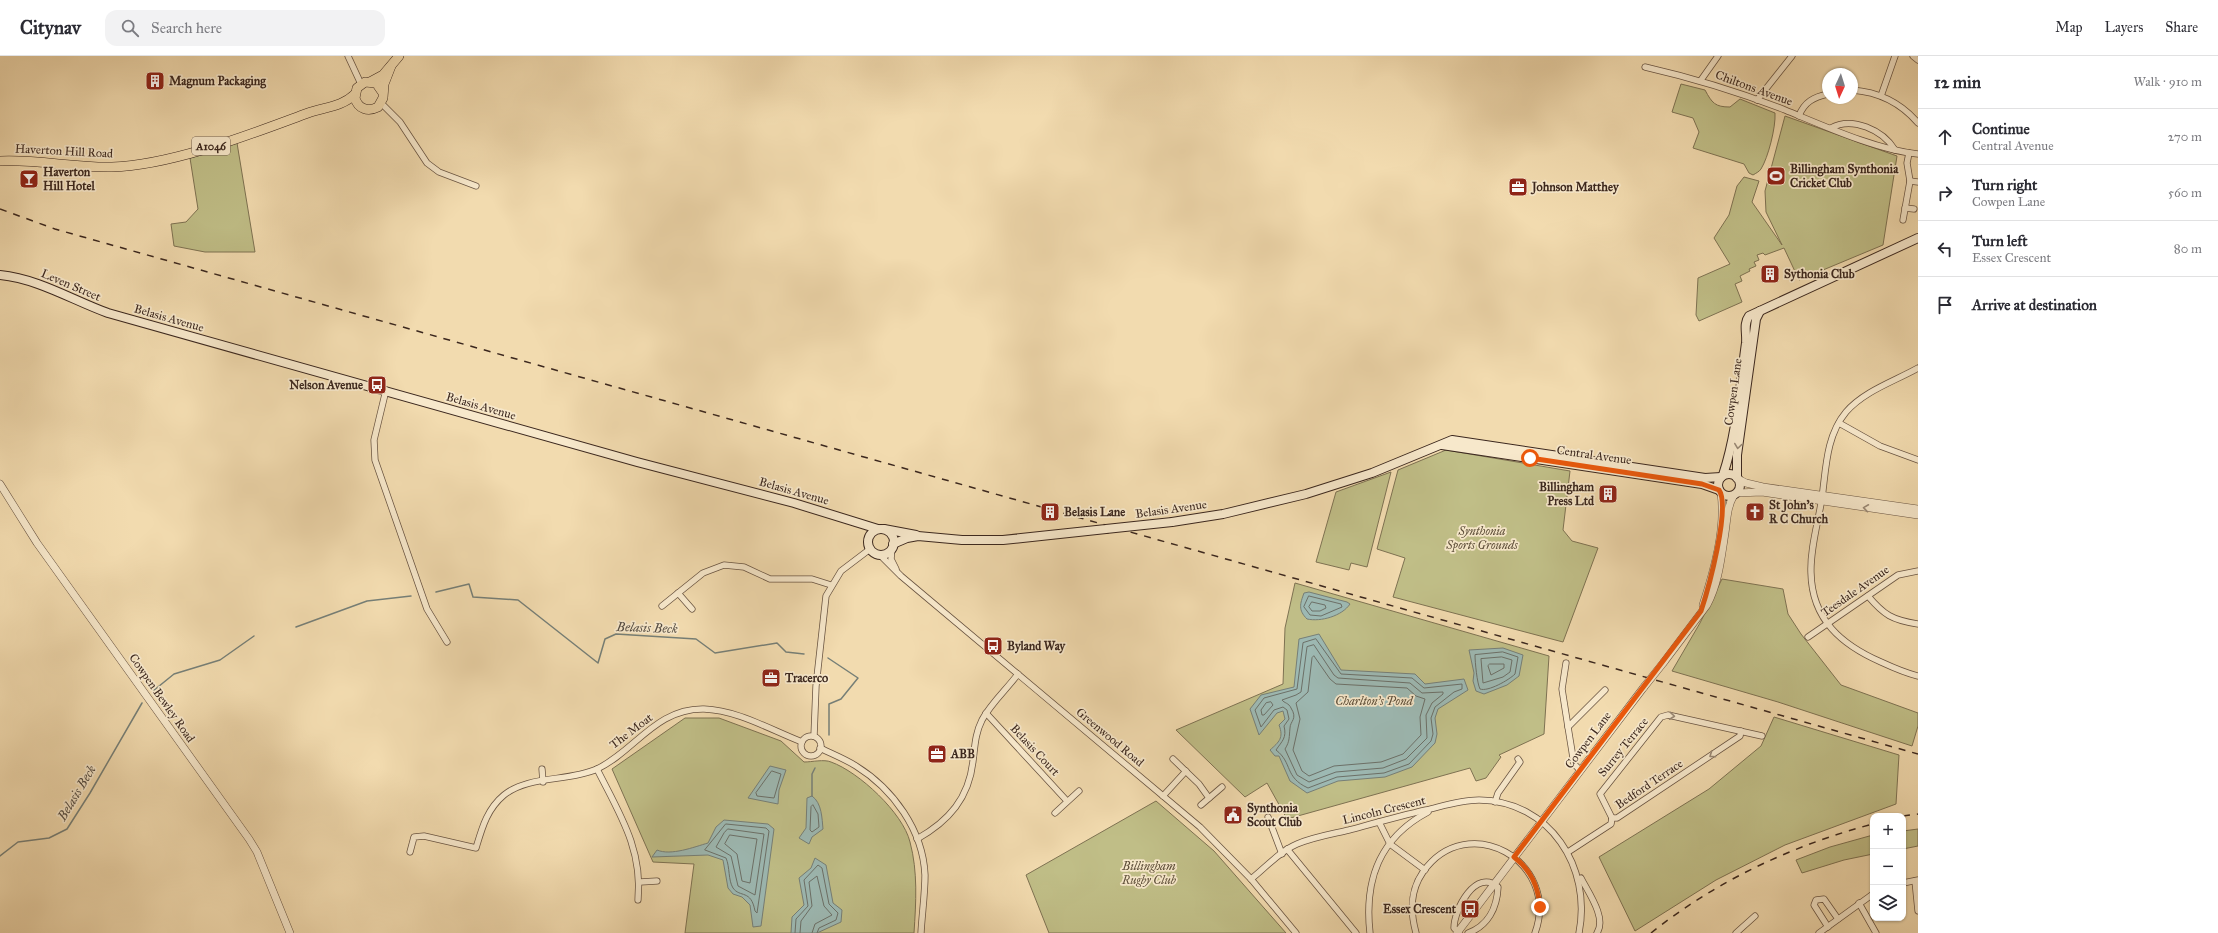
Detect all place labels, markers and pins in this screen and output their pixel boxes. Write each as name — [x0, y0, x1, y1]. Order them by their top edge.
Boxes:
building icon: Magnum Packaging — [144, 70, 166, 92]
place label: Magnum Packaging — [169, 74, 266, 89]
place label: Billingham Synthonia Cricket Club — [1790, 162, 1899, 190]
place label: Haverton Hill Hotel — [43, 165, 95, 193]
sports icon: Billingham Synthonia Cricket Club — [1765, 165, 1787, 187]
bar icon: Haverton Hill Hotel — [18, 168, 40, 190]
office icon: Johnson Matthey — [1507, 176, 1529, 198]
place label: Johnson Matthey — [1530, 180, 1620, 195]
building icon: Sythonia Club — [1759, 263, 1781, 285]
place label: Sythonia Club — [1784, 267, 1855, 282]
bus stop icon: Nelson Avenue — [366, 374, 388, 396]
place label: Nelson Avenue — [289, 378, 363, 392]
place label: Billingham Press Ltd — [1539, 480, 1595, 508]
building icon: Billingham Press Ltd — [1597, 483, 1619, 505]
place label: St John's R C Church — [1769, 498, 1828, 526]
building icon: Belasis Lane — [1039, 501, 1061, 523]
church icon: St John's R C Church — [1744, 501, 1766, 523]
place label: Belasis Lane — [1064, 505, 1125, 519]
bus stop icon: Byland Way — [982, 635, 1004, 657]
place label: Byland Way — [1007, 639, 1067, 654]
office icon: Tracerco — [760, 667, 782, 689]
place label: Tracerco — [784, 671, 828, 685]
office icon: ABB — [926, 743, 948, 765]
place label: ABB — [950, 747, 975, 761]
place label: Synthonia Scout Club — [1247, 801, 1302, 829]
public building icon: Synthonia Scout Club — [1222, 804, 1244, 826]
bus stop icon: Essex Crescent — [1459, 898, 1481, 920]
place label: Essex Crescent — [1383, 902, 1457, 916]

